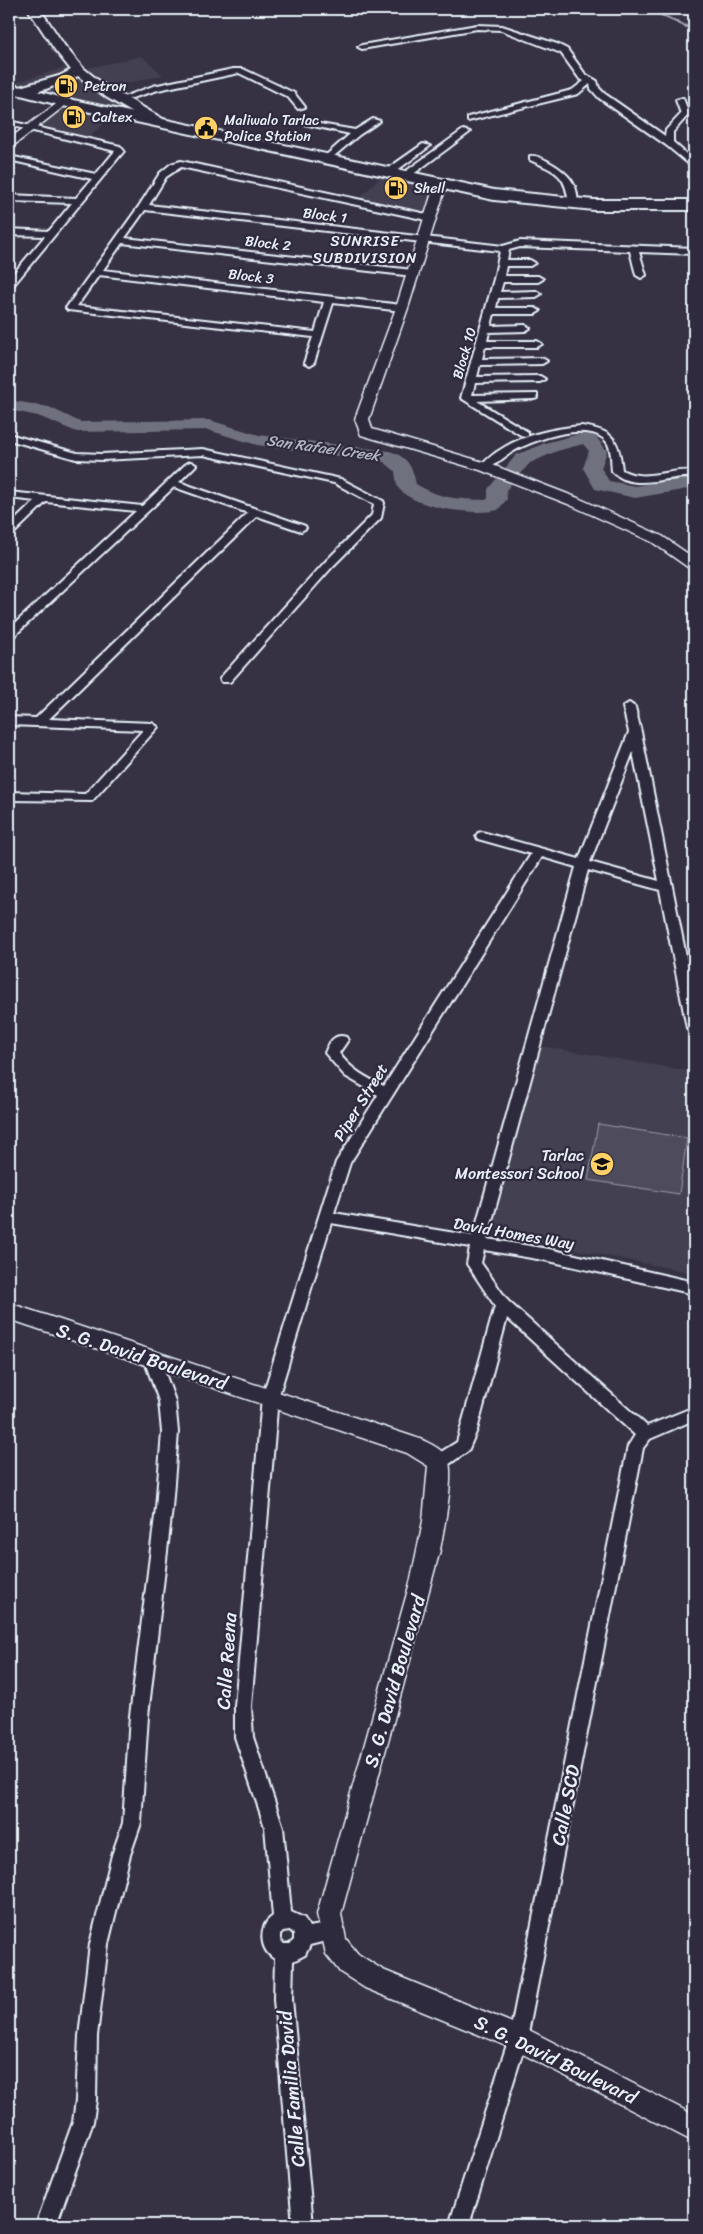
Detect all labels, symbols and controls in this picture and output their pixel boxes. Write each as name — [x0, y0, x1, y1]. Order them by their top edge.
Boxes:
fuel station icon: Petron — [53, 73, 79, 99]
place label: Petron — [84, 74, 127, 99]
fuel station icon: Caltex — [61, 104, 87, 130]
place label: Caltex — [92, 105, 133, 130]
place label: Maliwalo Tarlac Police Station — [224, 108, 319, 149]
public building icon: Maliwalo Tarlac Police Station — [193, 115, 219, 141]
fuel station icon: Shell — [383, 175, 409, 201]
place label: Shell — [414, 176, 446, 201]
street label: Block 1 — [302, 200, 348, 231]
street label: Block 2 — [244, 228, 292, 259]
district label: SUNRISE SUBDIVISION — [312, 228, 418, 271]
street label: Block 3 — [227, 261, 275, 292]
street label: Block 10 — [445, 324, 484, 382]
water label: San Rafael Creek — [265, 427, 383, 469]
street label: Piper Street — [325, 1057, 396, 1147]
place label: Tarlac Montessori School — [455, 1141, 584, 1188]
school or university icon: Tarlac Montessori School — [589, 1151, 615, 1177]
street label: David Homes Way — [451, 1209, 577, 1259]
street label: S. G. David Boulevard — [52, 1313, 233, 1400]
street label: S. G. David Boulevard — [354, 1589, 435, 1771]
street label: Calle Reena — [207, 1611, 246, 1711]
street label: Calle SCD — [542, 1761, 590, 1848]
street label: S. G. David Boulevard — [469, 2006, 645, 2114]
street label: Calle Familia David — [268, 2007, 315, 2168]

